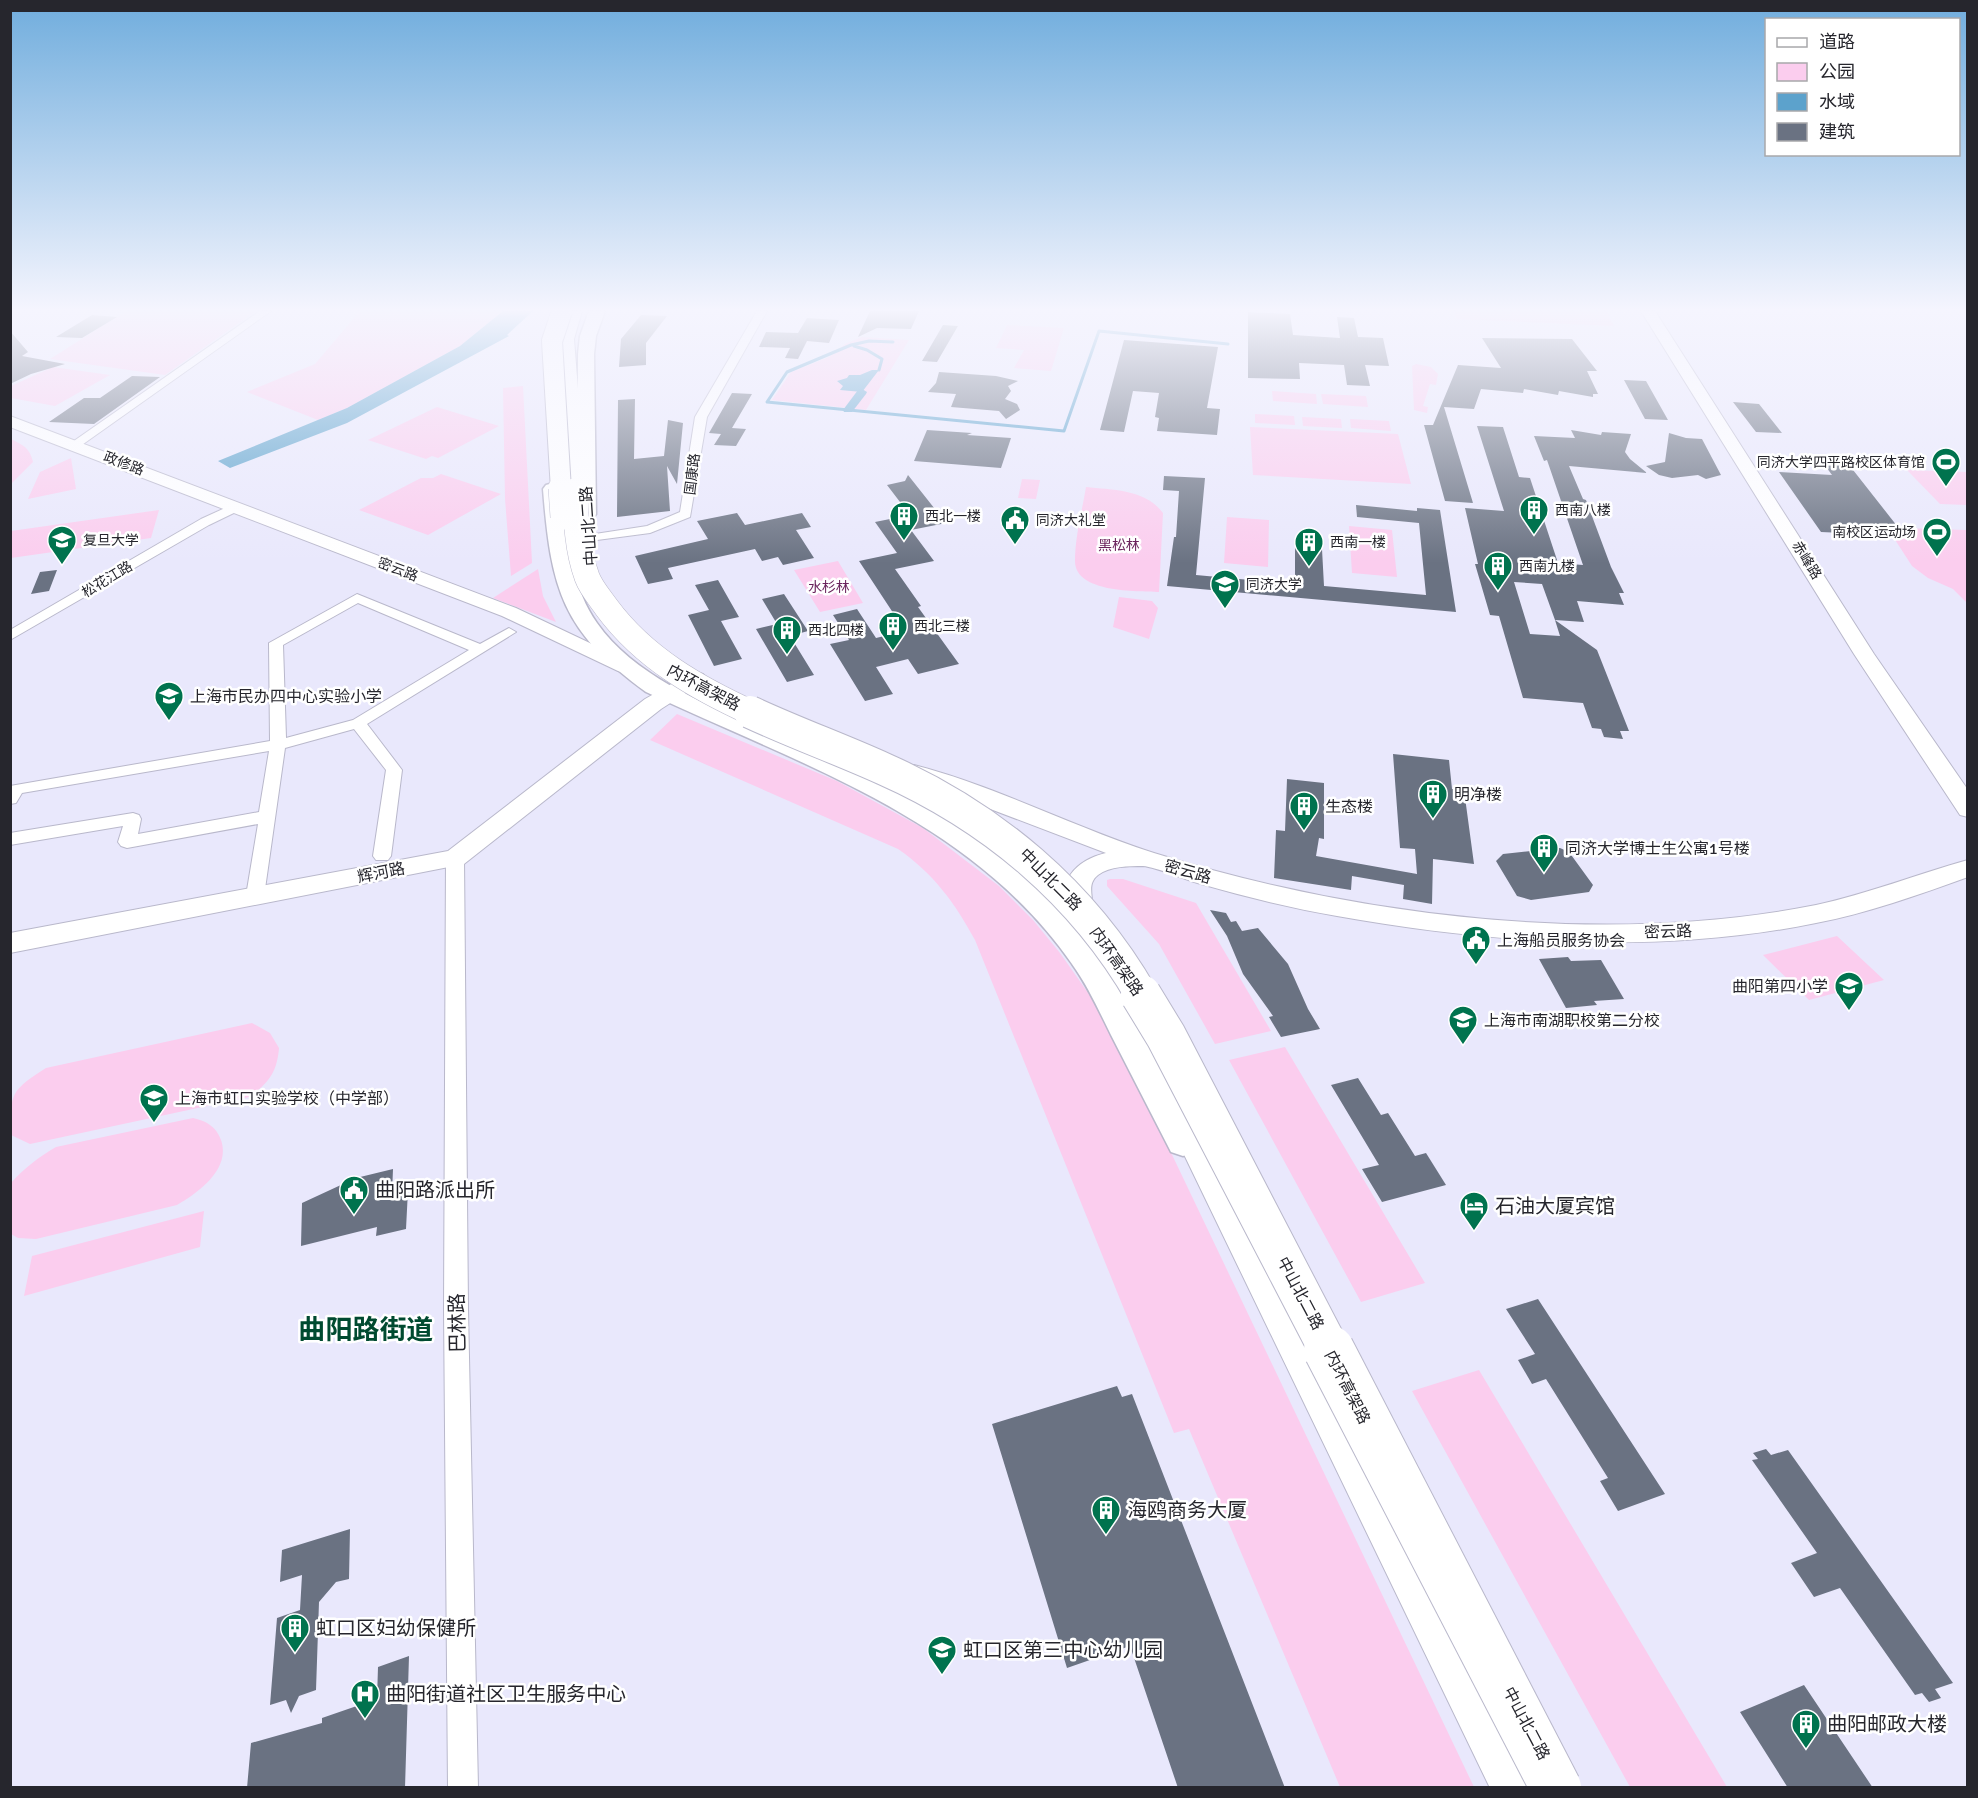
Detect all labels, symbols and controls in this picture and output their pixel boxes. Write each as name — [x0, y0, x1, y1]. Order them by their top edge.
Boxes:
legend — [1765, 18, 1960, 156]
text: 道路 — [1819, 31, 1855, 53]
text: 公园 — [1819, 61, 1855, 83]
text: 水域 — [1819, 91, 1855, 113]
text: 建筑 — [1819, 121, 1855, 143]
sports icon: 同济大学四平路校区体育馆 — [1930, 446, 1962, 488]
street label: 政修路 — [101, 448, 146, 479]
street label: 国康路 — [682, 452, 703, 496]
place label: 同济大学四平路校区体育馆 — [1757, 454, 1925, 471]
street label: 中山北二路 — [576, 485, 602, 567]
building icon: 西南八楼 — [1518, 494, 1550, 536]
building icon: 西北一楼 — [888, 500, 920, 542]
place label: 西南八楼 — [1555, 502, 1611, 519]
public building icon: 同济大礼堂 — [999, 504, 1031, 546]
place label: 西北一楼 — [925, 508, 981, 525]
place label: 同济大礼堂 — [1036, 512, 1106, 529]
sports icon: 南校区运动场 — [1921, 516, 1953, 558]
school or university icon: 复旦大学 — [46, 524, 78, 566]
place label: 南校区运动场 — [1832, 524, 1916, 541]
building icon: 西南一楼 — [1293, 526, 1325, 568]
place label: 复旦大学 — [83, 532, 139, 549]
place label: 西南一楼 — [1330, 534, 1386, 551]
park label: 黑松林 — [1098, 537, 1140, 554]
street label: 赤峰路 — [1788, 538, 1825, 583]
building icon: 西南九楼 — [1482, 550, 1514, 592]
street label: 密云路 — [375, 554, 420, 585]
street label: 松花江路 — [79, 558, 136, 601]
place label: 西南九楼 — [1519, 558, 1575, 575]
school or university icon: 同济大学 — [1209, 568, 1241, 610]
place label: 同济大学 — [1246, 576, 1302, 593]
park label: 水杉林 — [808, 579, 850, 596]
building icon: 西北三楼 — [877, 610, 909, 652]
building icon: 西北四楼 — [771, 614, 803, 656]
place label: 西北三楼 — [914, 618, 970, 635]
place label: 西北四楼 — [808, 622, 864, 639]
street label: 内环高架路 — [664, 660, 744, 715]
school or university icon: 上海市民办四中心实验小学 — [153, 680, 185, 722]
place label: 上海市民办四中心实验小学 — [190, 687, 382, 707]
building icon: 明净楼 — [1417, 778, 1449, 820]
place label: 明净楼 — [1454, 785, 1502, 805]
building icon: 生态楼 — [1288, 790, 1320, 832]
place label: 生态楼 — [1325, 797, 1373, 817]
building icon: 同济大学博士生公寓1号楼 — [1528, 832, 1560, 874]
place label: 同济大学博士生公寓1号楼 — [1565, 839, 1750, 859]
street label: 中山北二路 — [1015, 844, 1086, 915]
street label: 密云路 — [1162, 856, 1214, 888]
street label: 辉河路 — [356, 859, 407, 887]
street label: 密云路 — [1644, 921, 1692, 943]
street label: 内环高架路 — [1085, 923, 1147, 1000]
public building icon: 上海船员服务协会 — [1460, 924, 1492, 966]
place label: 上海船员服务协会 — [1497, 931, 1625, 951]
school or university icon: 曲阳第四小学 — [1833, 970, 1865, 1012]
place label: 曲阳第四小学 — [1732, 977, 1828, 997]
school or university icon: 上海市南湖职校第二分校 — [1447, 1004, 1479, 1046]
place label: 上海市南湖职校第二分校 — [1484, 1011, 1660, 1031]
school or university icon: 上海市虹口实验学校（中学部） — [138, 1082, 170, 1124]
place label: 上海市虹口实验学校（中学部） — [175, 1089, 399, 1109]
public building icon: 曲阳路派出所 — [338, 1174, 370, 1216]
place label: 曲阳路派出所 — [375, 1178, 495, 1203]
hotel icon: 石油大厦宾馆 — [1458, 1190, 1490, 1232]
place label: 石油大厦宾馆 — [1495, 1194, 1615, 1219]
street label: 中山北二路 — [1273, 1253, 1328, 1333]
street label: 巴林路 — [444, 1293, 471, 1353]
district label: 曲阳路街道 — [299, 1314, 434, 1347]
street label: 内环高架路 — [1320, 1347, 1374, 1428]
building icon: 海鸥商务大厦 — [1090, 1494, 1122, 1536]
place label: 海鸥商务大厦 — [1127, 1498, 1247, 1523]
building icon: 虹口区妇幼保健所 — [279, 1612, 311, 1654]
place label: 虹口区妇幼保健所 — [316, 1616, 476, 1641]
school or university icon: 虹口区第三中心幼儿园 — [926, 1634, 958, 1676]
place label: 虹口区第三中心幼儿园 — [963, 1638, 1163, 1663]
hospital icon: 曲阳街道社区卫生服务中心 — [349, 1678, 381, 1720]
place label: 曲阳街道社区卫生服务中心 — [386, 1682, 626, 1707]
street label: 中山北二路 — [1499, 1683, 1554, 1763]
building icon: 曲阳邮政大楼 — [1790, 1708, 1822, 1750]
place label: 曲阳邮政大楼 — [1827, 1712, 1947, 1737]

